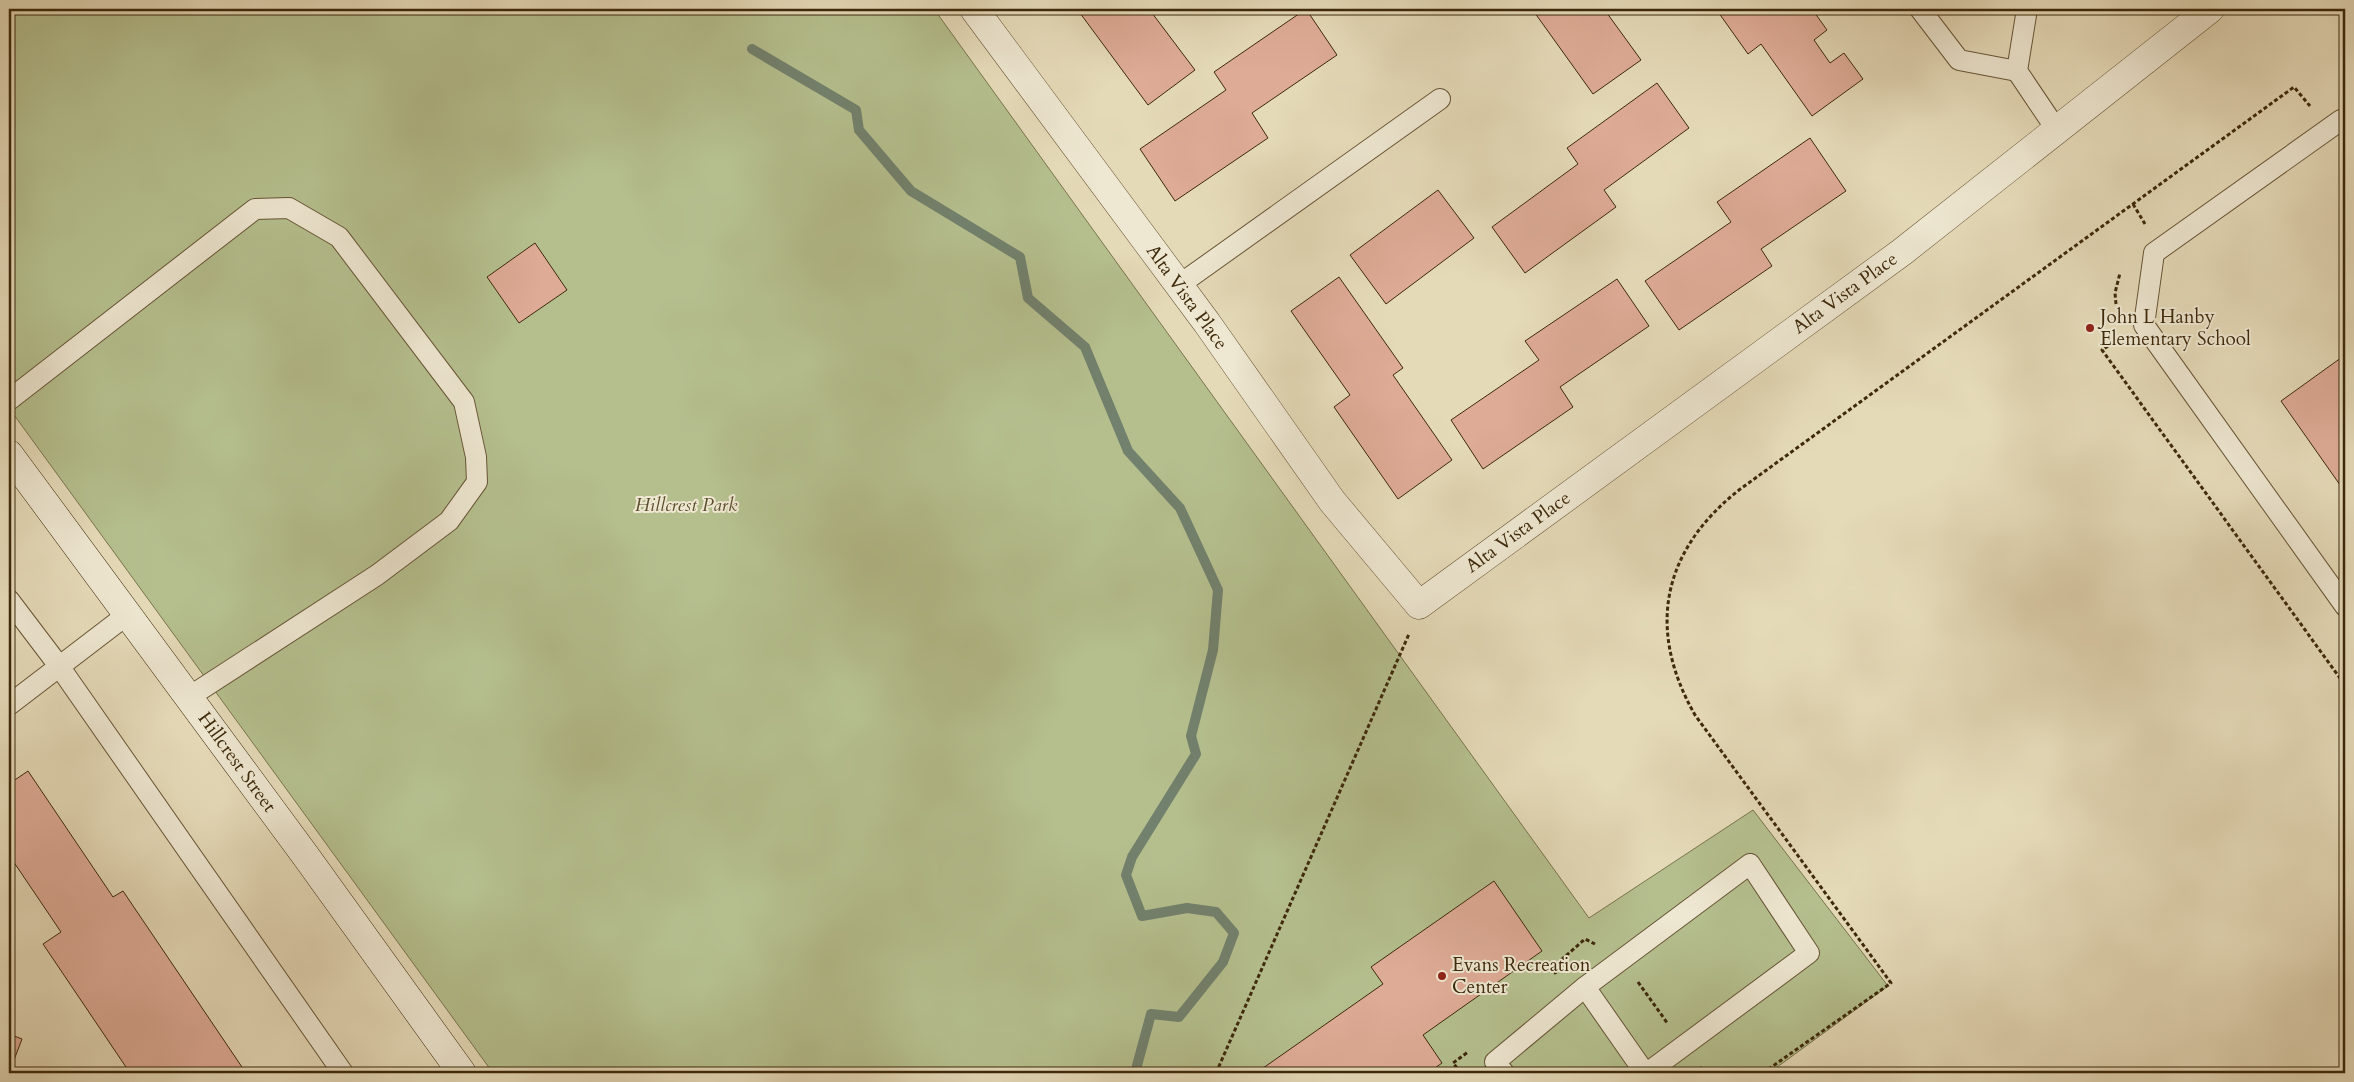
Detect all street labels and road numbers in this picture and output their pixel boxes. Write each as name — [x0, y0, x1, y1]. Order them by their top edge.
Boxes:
street label: Alta Vista Place — [1140, 239, 1234, 355]
street label: Alta Vista Place — [1787, 246, 1903, 340]
street label: Alta Vista Place — [1460, 485, 1576, 579]
street label: Hillcrest Street — [192, 707, 282, 817]

